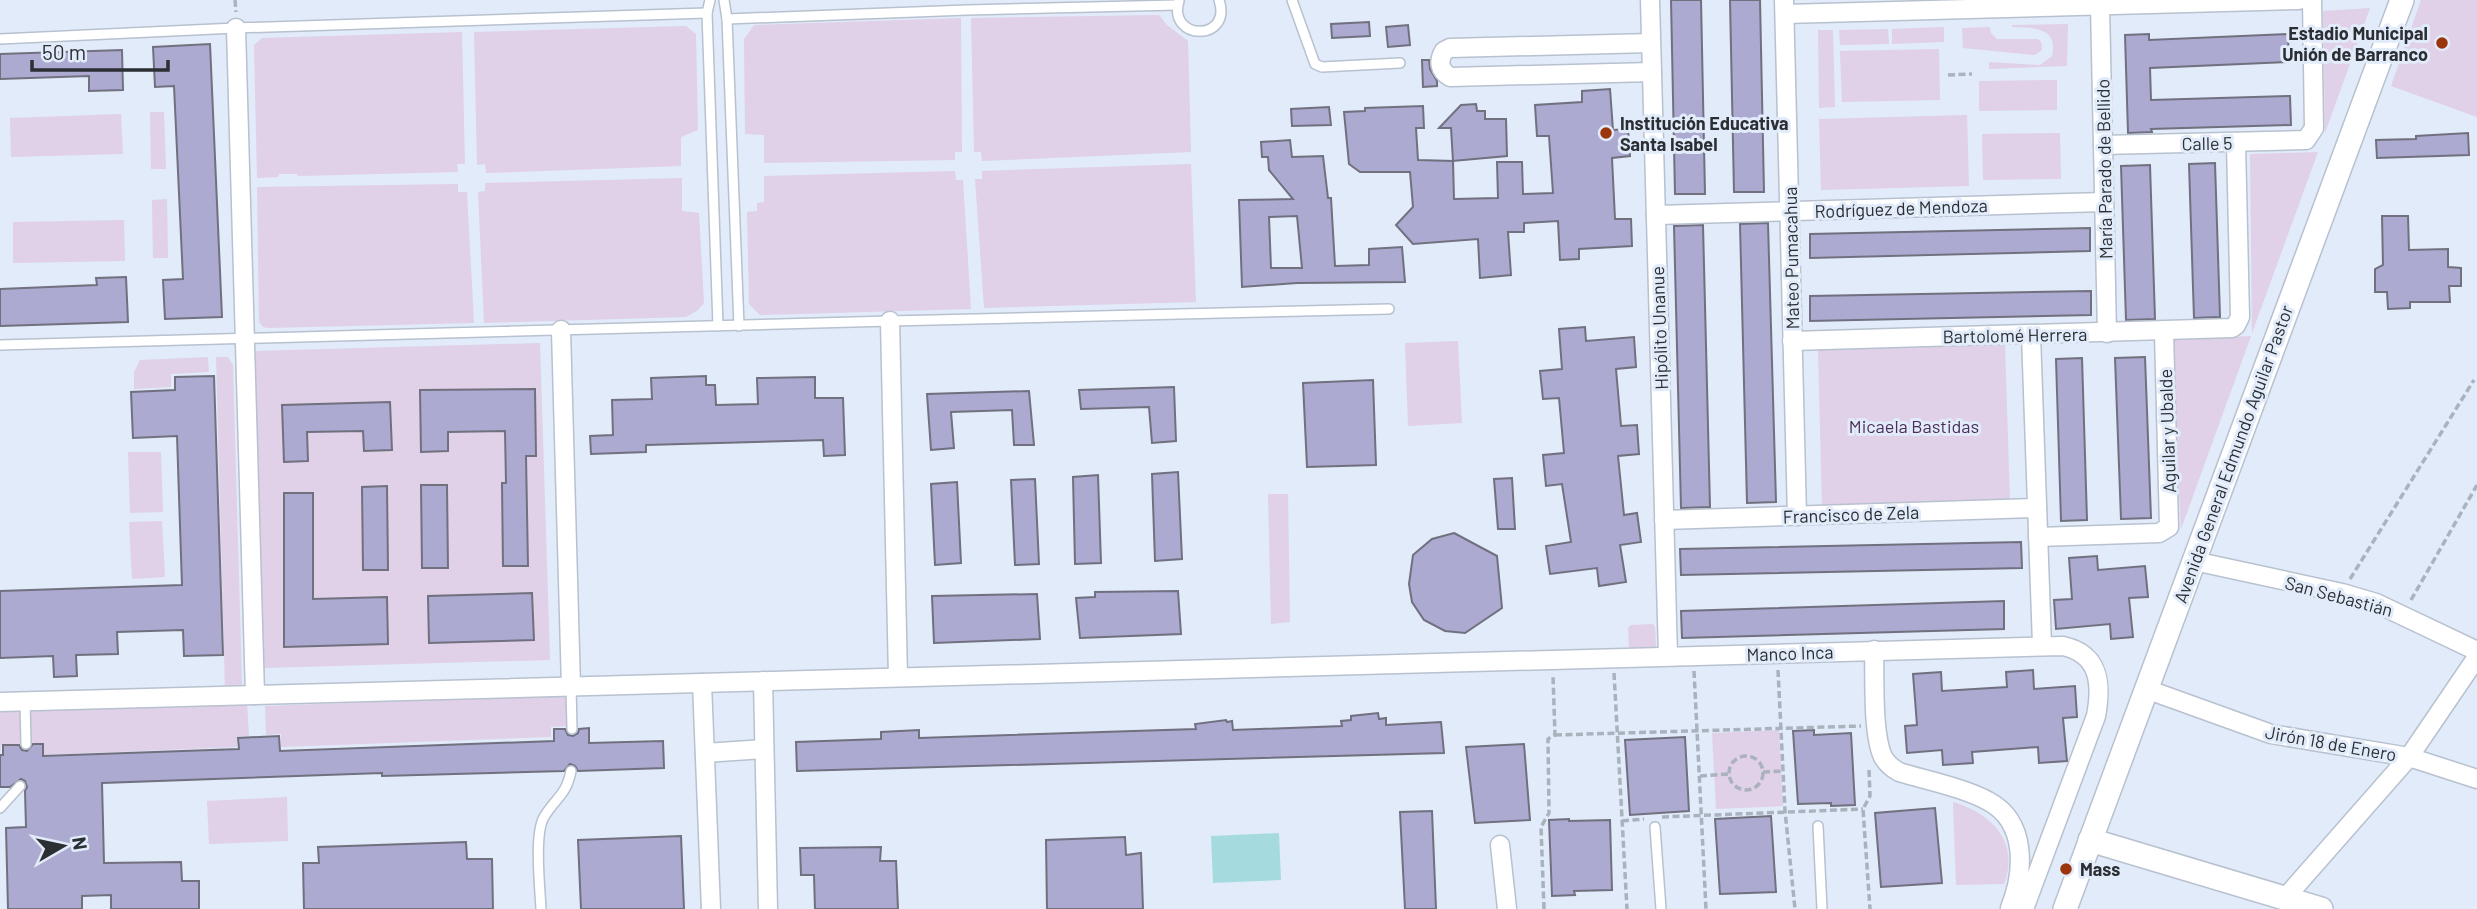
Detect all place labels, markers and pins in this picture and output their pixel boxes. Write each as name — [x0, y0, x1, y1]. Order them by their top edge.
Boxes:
place label: Estadio Municipal Unión de Barranco — [2282, 22, 2428, 65]
marker: Estadio Municipal Unión de Barranco — [2434, 35, 2450, 51]
place label: Institución Educativa Santa Isabel — [1620, 112, 1789, 155]
marker: Institución Educativa Santa Isabel — [1598, 125, 1614, 141]
place label: Mass — [2080, 858, 2120, 880]
marker: Mass — [2058, 861, 2074, 877]

